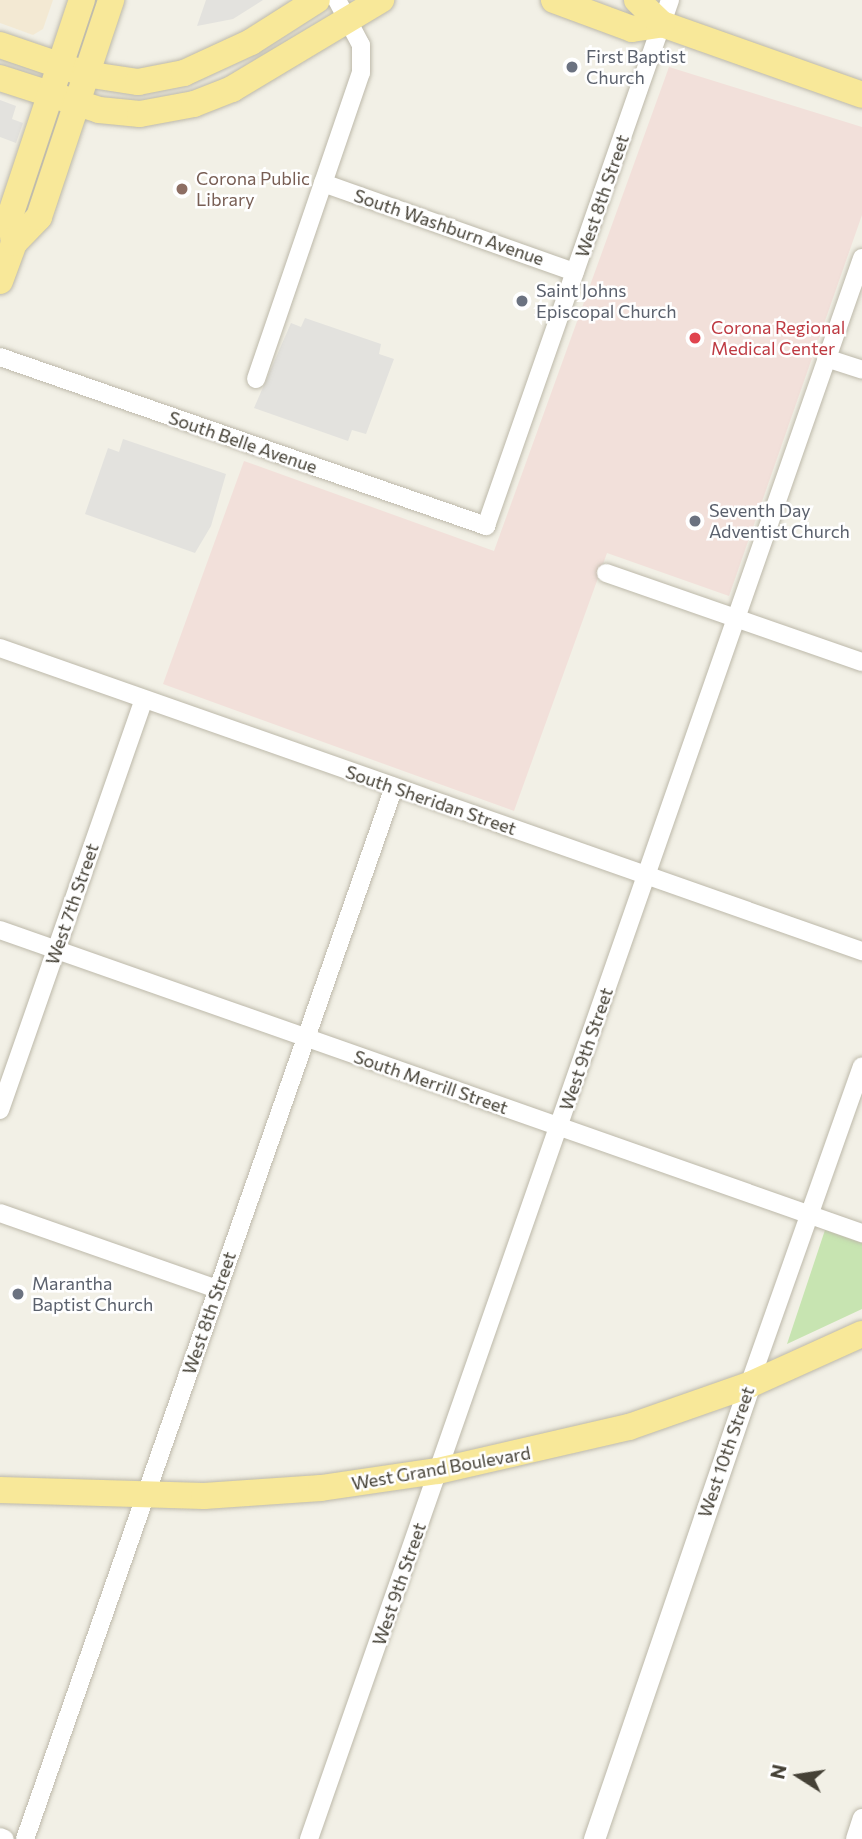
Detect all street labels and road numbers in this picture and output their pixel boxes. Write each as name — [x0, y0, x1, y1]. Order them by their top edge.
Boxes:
street label: West 8th Street — [571, 132, 633, 260]
street label: South Washburn Avenue — [351, 184, 547, 270]
street label: South Belle Avenue — [166, 406, 320, 478]
street label: South Sheridan Street — [343, 761, 519, 839]
street label: West 7th Street — [41, 840, 103, 968]
street label: West 9th Street — [555, 985, 617, 1113]
street label: South Merrill Street — [351, 1045, 511, 1119]
street label: West 8th Street — [178, 1249, 240, 1377]
street label: West 10th Street — [693, 1384, 759, 1520]
street label: West Grand Boulevard — [350, 1442, 532, 1494]
street label: West 9th Street — [368, 1520, 430, 1648]

